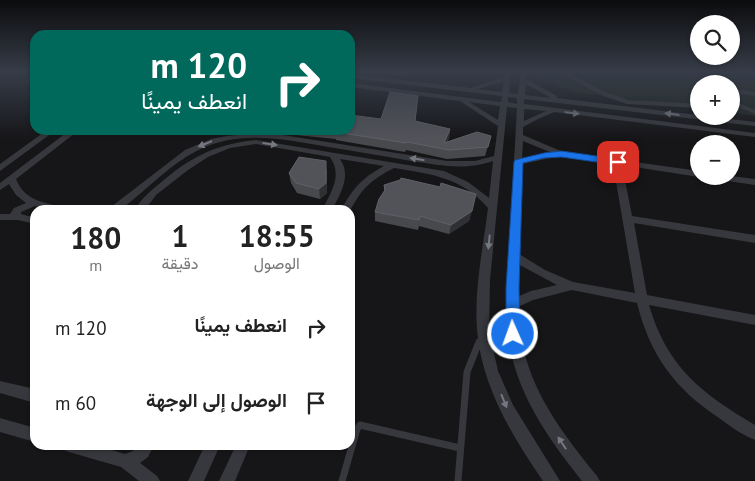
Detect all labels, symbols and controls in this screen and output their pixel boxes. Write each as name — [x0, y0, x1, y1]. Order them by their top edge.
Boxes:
map controls — [690, 15, 740, 185]
button: search — [690, 15, 740, 65]
text: 120 m — [150, 42, 247, 88]
icon: right — [265, 50, 330, 115]
button: + — [690, 75, 740, 125]
text: انعطف يمينًا — [141, 87, 247, 115]
one-way arrow — [564, 109, 580, 117]
one-way arrow — [664, 110, 680, 118]
button: − — [690, 135, 740, 185]
one-way arrow — [197, 140, 212, 148]
one-way arrow — [262, 140, 278, 148]
pin — [597, 141, 639, 183]
icon: arrive — [604, 148, 632, 176]
one-way arrow — [408, 155, 424, 163]
text: 1 — [171, 216, 188, 255]
text: 18:55 — [239, 216, 315, 255]
text: 180 — [70, 218, 121, 257]
one-way arrow — [485, 234, 493, 250]
text: دقيقة — [161, 253, 198, 273]
text: الوصول — [254, 253, 300, 273]
text: m — [89, 255, 102, 275]
position arrow — [486, 307, 538, 359]
text: انعطف يمينًا — [195, 313, 287, 337]
icon: right — [302, 314, 330, 342]
text: 120 m — [55, 316, 107, 340]
text: الوصول إلى الوجهة — [146, 388, 287, 412]
icon: arrive — [302, 389, 330, 417]
text: 60 m — [55, 391, 96, 415]
one-way arrow — [500, 394, 508, 408]
one-way arrow — [557, 436, 566, 449]

